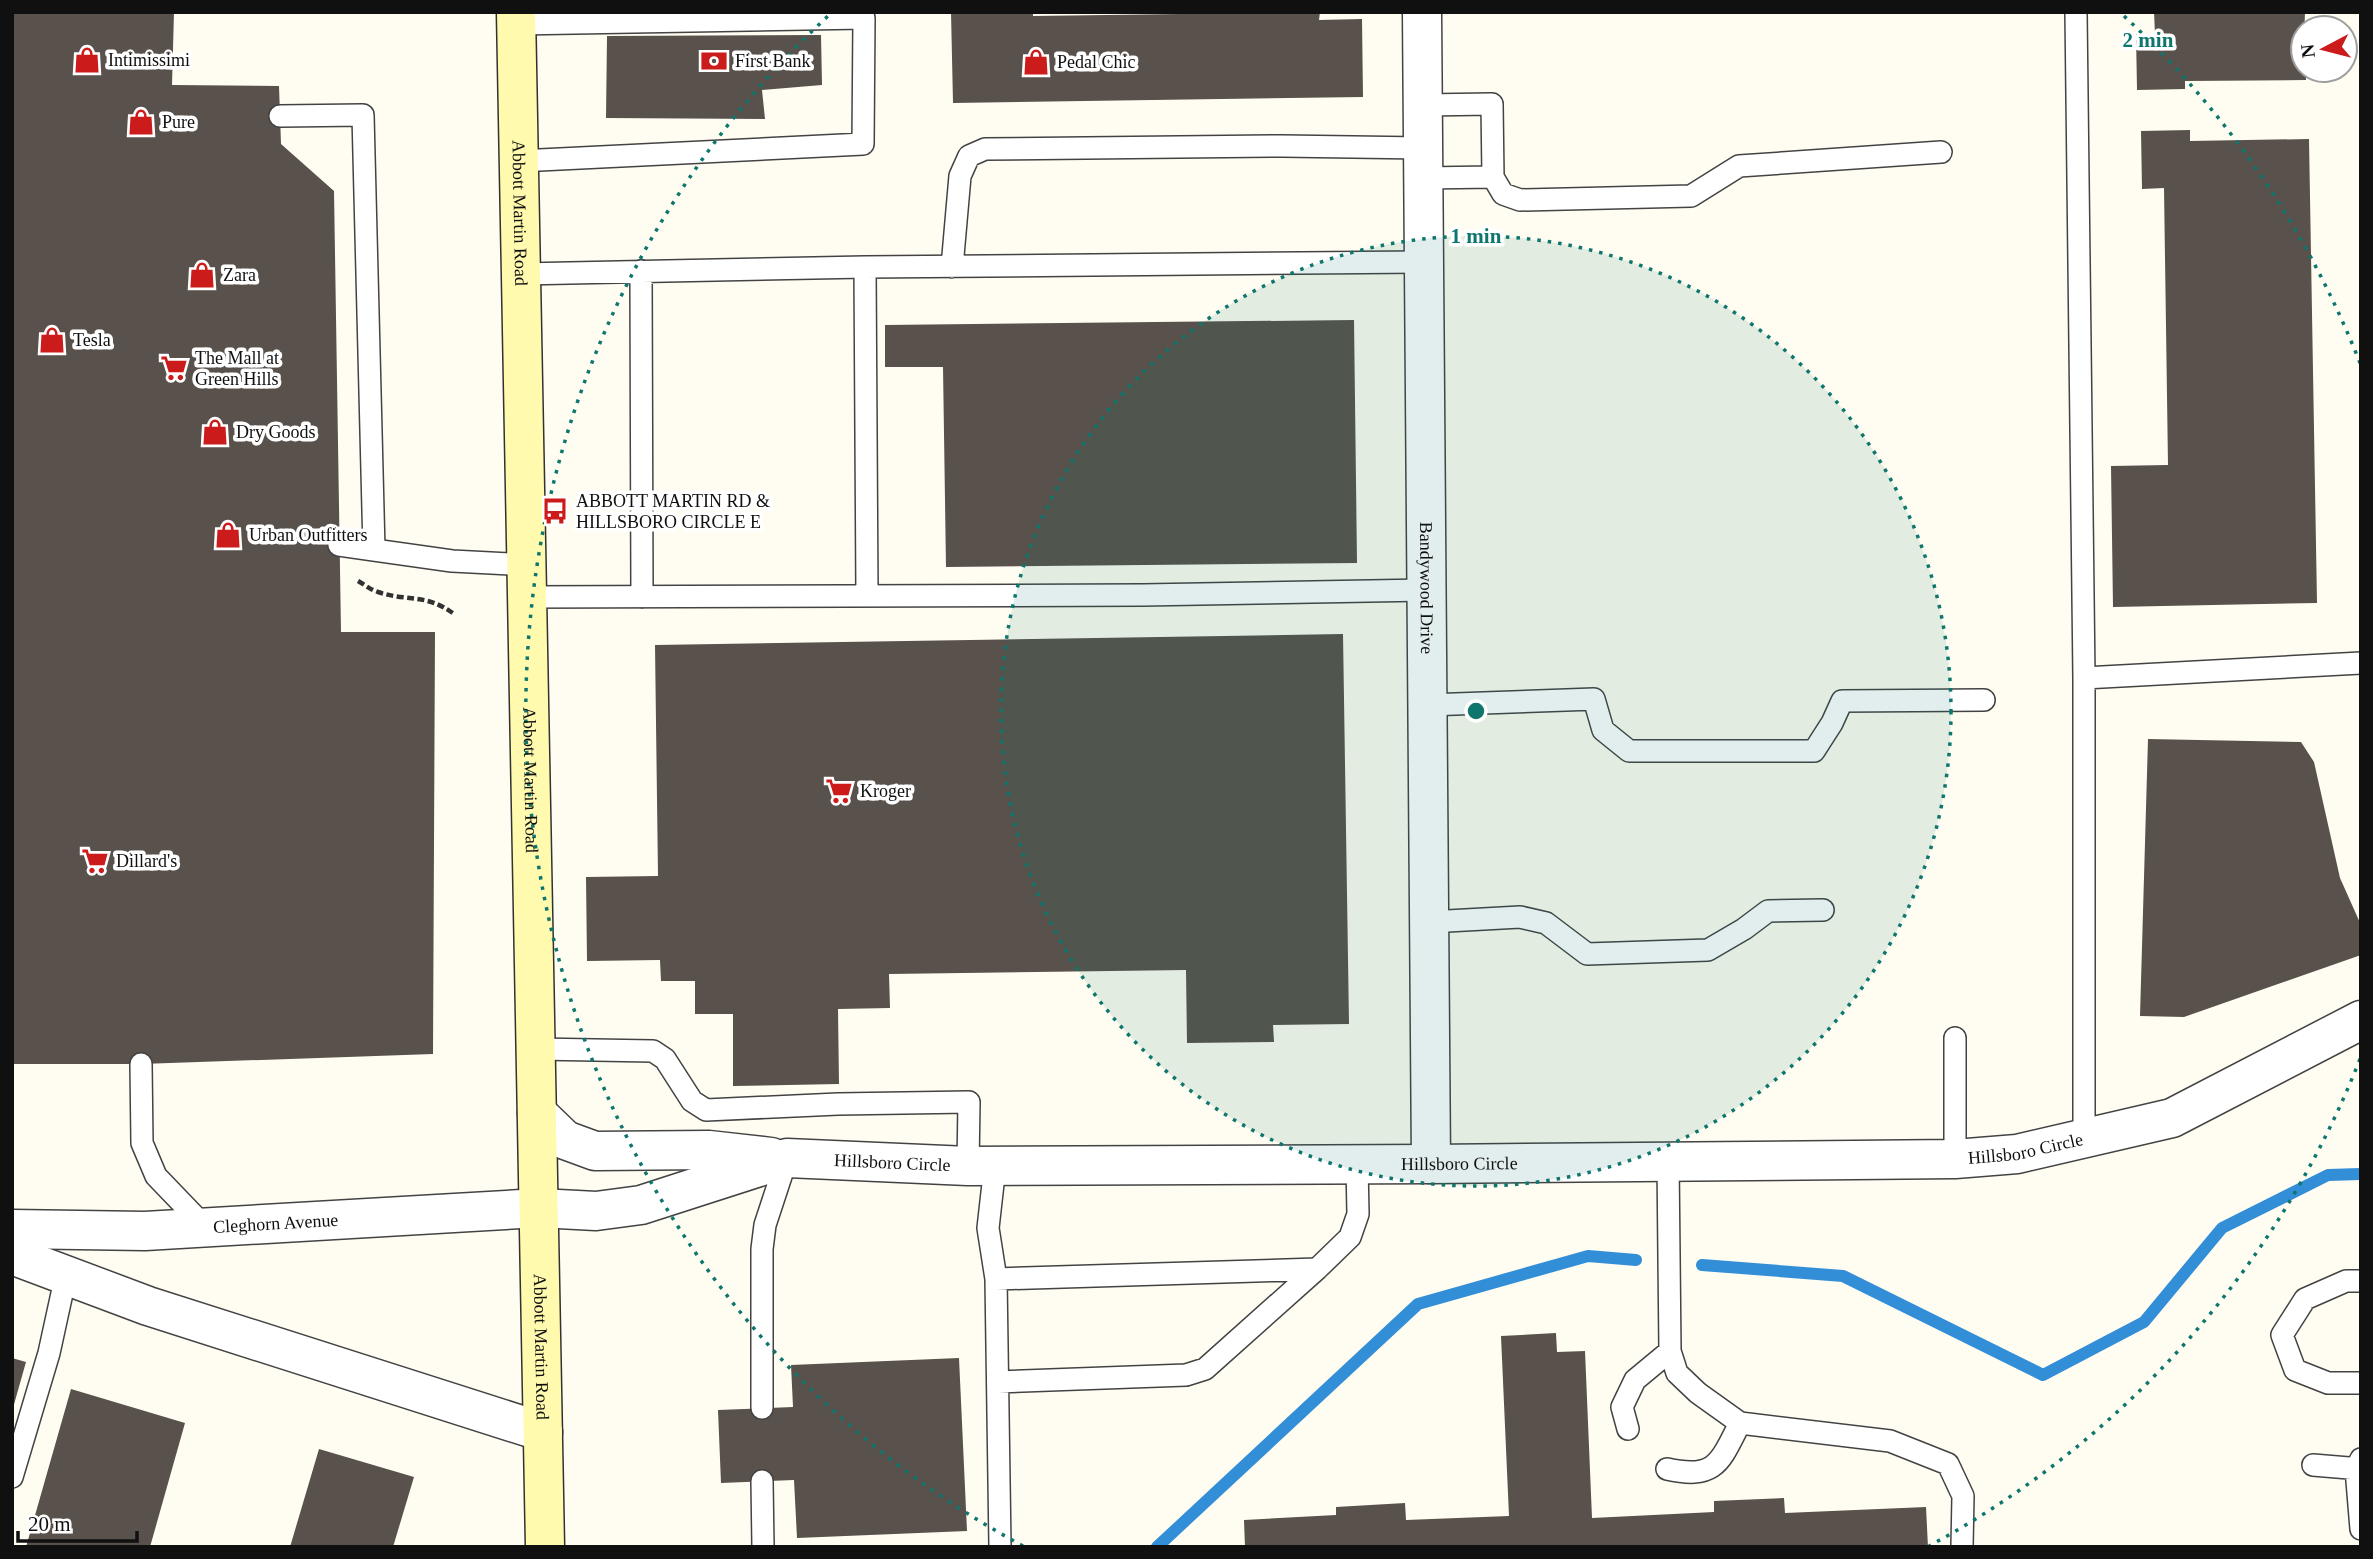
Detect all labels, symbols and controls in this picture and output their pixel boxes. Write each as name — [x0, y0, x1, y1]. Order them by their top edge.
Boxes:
north arrow — [2289, 14, 2359, 84]
text: 2 min — [2123, 28, 2174, 52]
text: N — [2296, 43, 2319, 59]
shop icon: Intimissimi — [72, 45, 102, 75]
bank icon: First Bank — [699, 46, 729, 76]
shop icon: Pedal Chic — [1021, 47, 1051, 77]
place label: Intimissimi — [108, 50, 190, 70]
place label: First Bank — [735, 51, 811, 71]
place label: Pedal Chic — [1057, 52, 1136, 72]
shop icon: Pure — [126, 107, 156, 137]
place label: Pure — [162, 112, 195, 132]
street label: Abbott Martin Road — [508, 140, 531, 286]
text: 1 min — [1451, 224, 1502, 248]
shop icon: Zara — [187, 260, 217, 290]
place label: Zara — [223, 265, 256, 285]
shop icon: Tesla — [37, 325, 67, 355]
place label: Tesla — [73, 330, 111, 350]
place label: The Mall at Green Hills — [195, 348, 279, 389]
supermarket icon: The Mall at Green Hills — [159, 353, 189, 383]
shop icon: Dry Goods — [200, 417, 230, 447]
place label: Dry Goods — [236, 422, 316, 442]
place label: ABBOTT MARTIN RD & HILLSBORO CIRCLE E — [576, 491, 770, 532]
bus stop icon: ABBOTT MARTIN RD & HILLSBORO CIRCLE E — [540, 496, 570, 526]
shop icon: Urban Outfitters — [213, 520, 243, 550]
street label: Bandywood Drive — [1416, 522, 1437, 654]
place label: Urban Outfitters — [249, 525, 367, 545]
centre of rings — [1464, 699, 1488, 723]
street label: Abbott Martin Road — [519, 707, 542, 853]
supermarket icon: Kroger — [824, 776, 854, 806]
place label: Kroger — [860, 781, 911, 801]
supermarket icon: Dillard's — [80, 846, 110, 876]
place label: Dillard's — [116, 851, 177, 871]
street label: Hillsboro Circle — [1967, 1129, 2085, 1168]
street label: Hillsboro Circle — [834, 1150, 951, 1175]
street label: Hillsboro Circle — [1401, 1153, 1518, 1174]
street label: Cleghorn Avenue — [213, 1210, 339, 1237]
street label: Abbott Martin Road — [530, 1274, 553, 1420]
scale bar — [18, 1500, 136, 1544]
text: 20 m — [28, 1512, 71, 1536]

